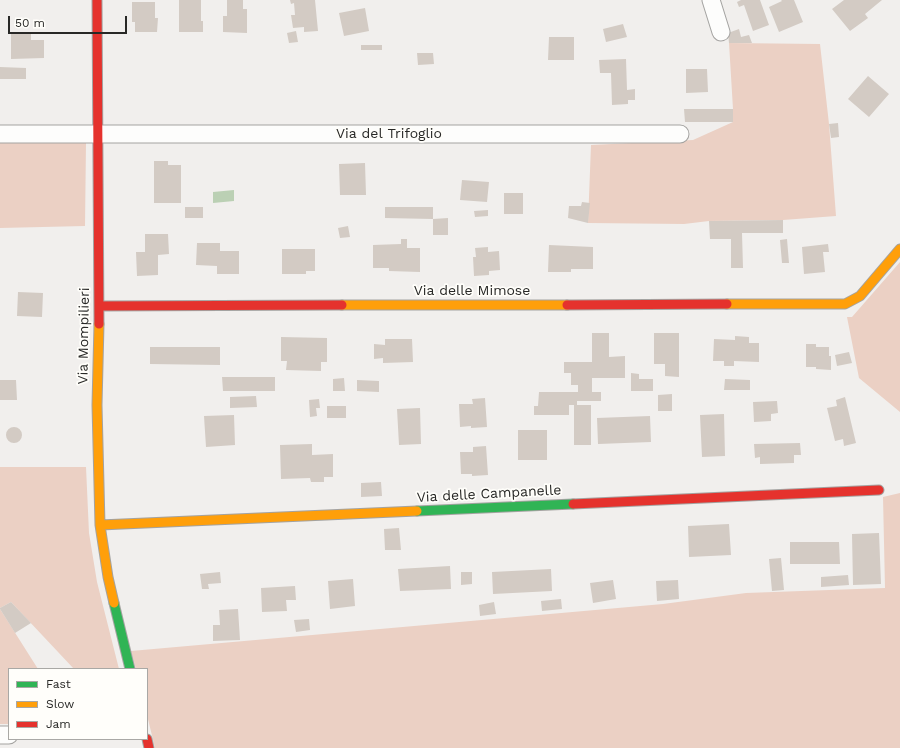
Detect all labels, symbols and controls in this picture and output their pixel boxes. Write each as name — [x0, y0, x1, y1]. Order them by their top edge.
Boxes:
scale bar — [10, 8, 129, 34]
text: 50 m — [15, 16, 45, 30]
street label: Via del Trifoglio — [336, 126, 442, 142]
street label: Via delle Mimose — [414, 283, 530, 299]
street label: Via Mompilieri — [75, 287, 93, 385]
street label: Via delle Campanelle — [416, 482, 562, 506]
legend — [8, 668, 148, 740]
text: Fast — [46, 677, 71, 691]
text: Slow — [46, 697, 74, 711]
text: Jam — [46, 717, 71, 731]

